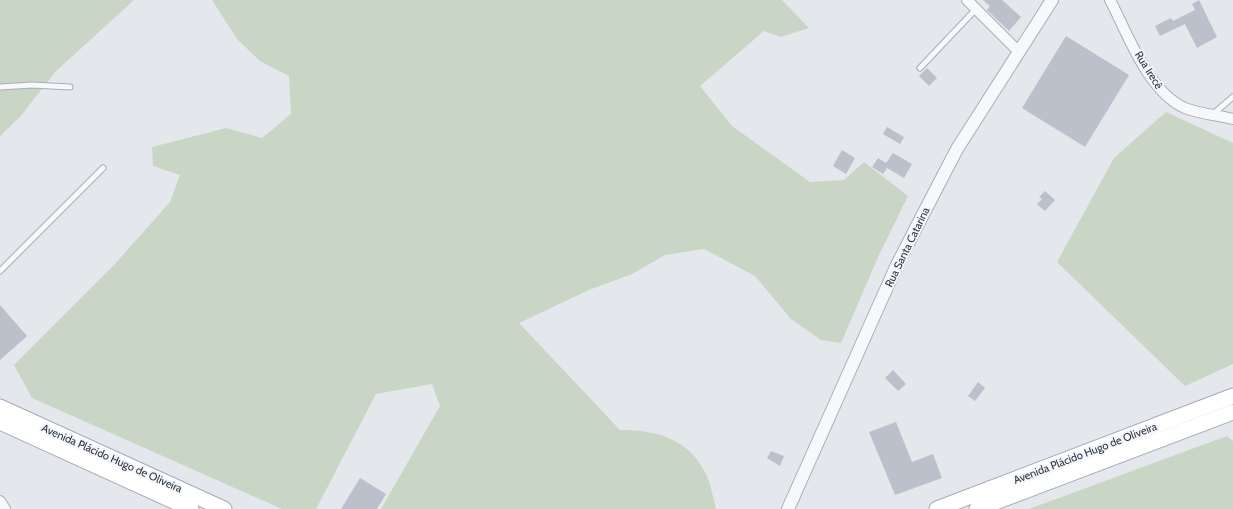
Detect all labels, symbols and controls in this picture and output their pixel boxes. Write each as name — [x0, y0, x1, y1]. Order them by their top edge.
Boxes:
street label: Rua Irecê — [1132, 48, 1166, 92]
street label: Rua Santa Catarina — [882, 204, 933, 289]
street label: Avenida Plácido Hugo de Oliveira — [1011, 419, 1159, 487]
street label: Avenida Plácido Hugo de Oliveira — [39, 421, 185, 496]

